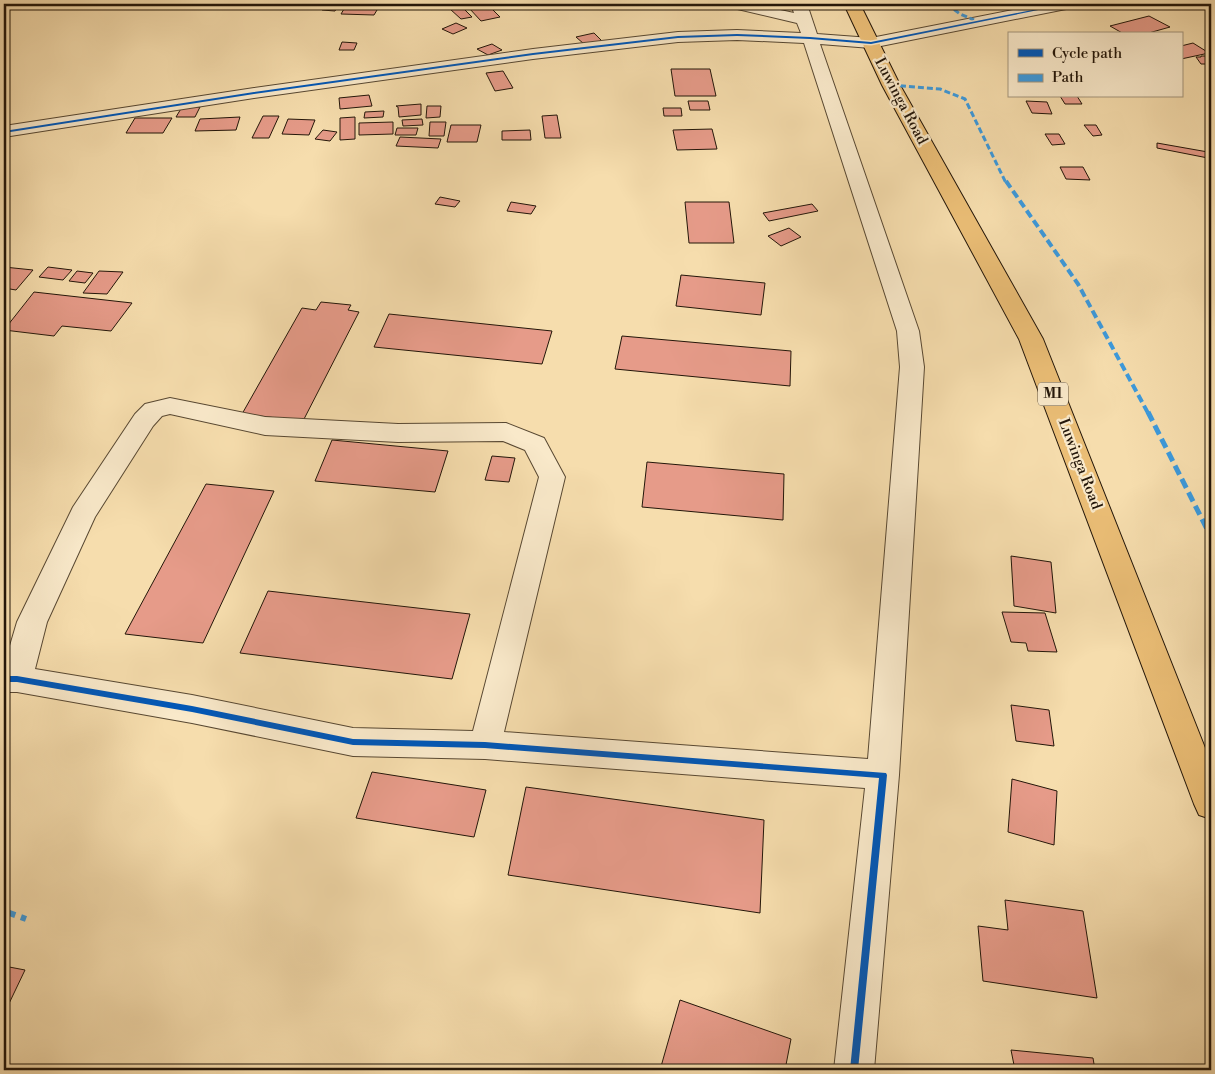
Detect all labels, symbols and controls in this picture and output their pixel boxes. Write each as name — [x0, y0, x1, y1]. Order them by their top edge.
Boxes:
legend — [1008, 32, 1182, 98]
text: Cycle path — [1052, 44, 1122, 63]
street label: Luwinga Road — [870, 54, 932, 148]
text: Path — [1052, 68, 1084, 87]
road number: M1 — [1038, 382, 1068, 406]
street label: Luwinga Road — [1054, 416, 1106, 513]

